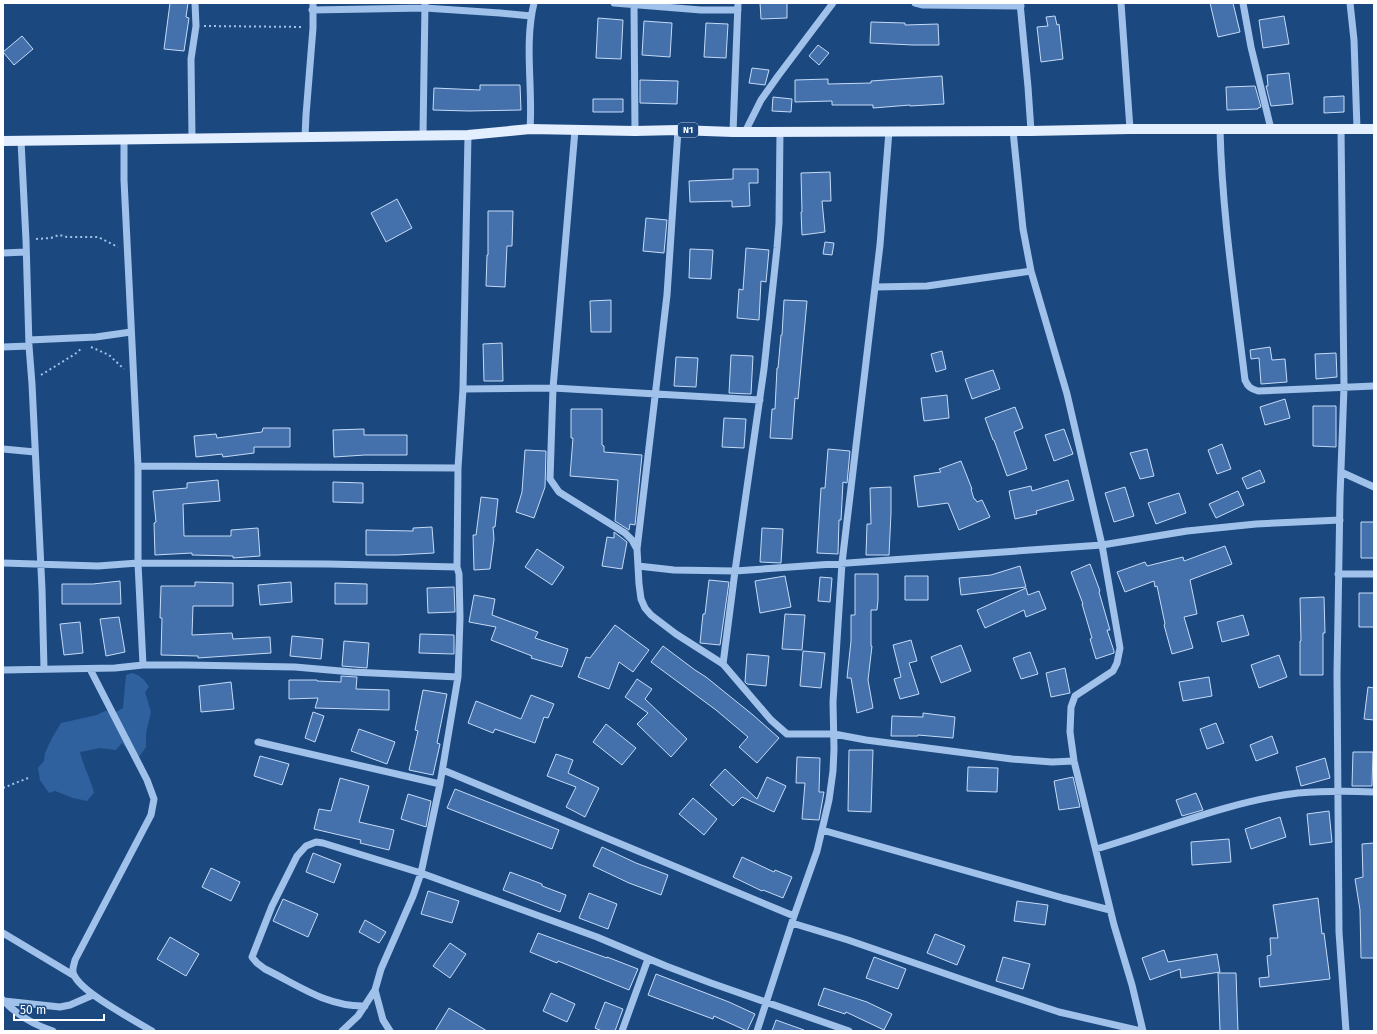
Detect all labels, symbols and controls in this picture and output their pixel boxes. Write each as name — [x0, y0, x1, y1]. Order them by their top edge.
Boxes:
road number: N1 — [678, 123, 698, 137]
scale bar — [14, 996, 104, 1022]
text: 50 m — [20, 1003, 46, 1017]

